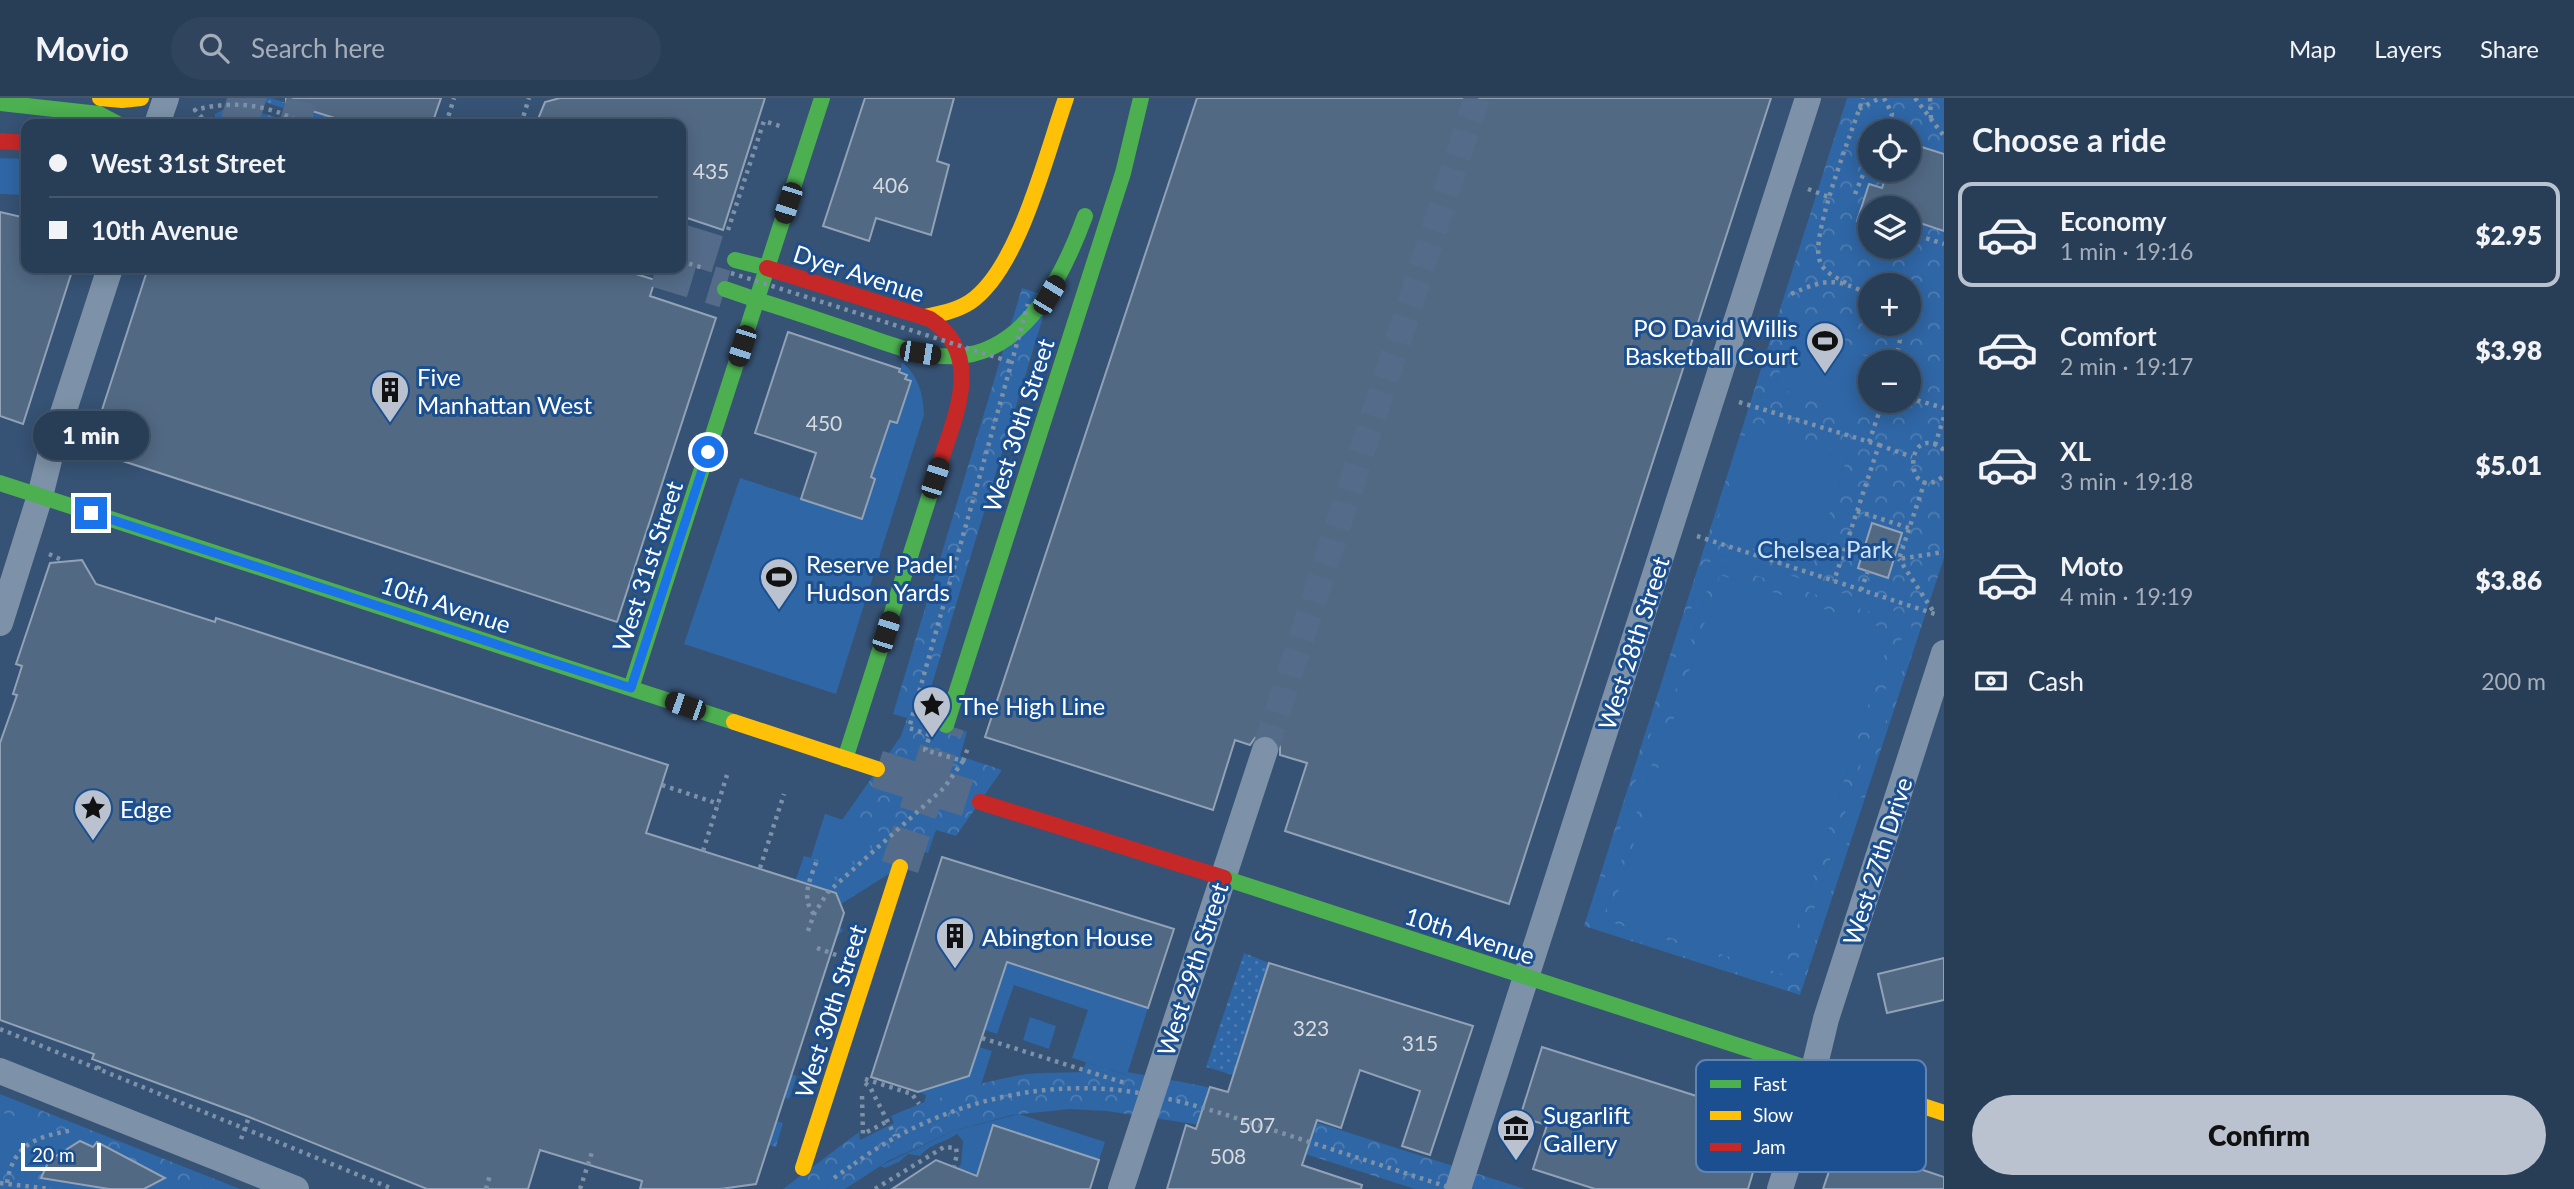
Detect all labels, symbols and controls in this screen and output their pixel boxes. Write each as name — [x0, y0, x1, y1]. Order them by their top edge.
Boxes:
search box — [171, 17, 661, 80]
text: Movio — [35, 28, 129, 68]
icon: search — [195, 29, 233, 67]
text: Search here — [251, 32, 385, 64]
text: Map — [2289, 34, 2336, 63]
text: Layers — [2374, 34, 2442, 63]
text: Share — [2480, 34, 2539, 63]
map controls — [1858, 119, 1921, 413]
button: locate — [1858, 119, 1921, 182]
text: Choose a ride — [1972, 120, 2166, 159]
text: West 31st Street — [91, 147, 286, 179]
house number: 435 — [693, 158, 729, 183]
house number: 406 — [873, 172, 909, 197]
car — [772, 180, 805, 226]
button: layers — [1858, 196, 1921, 259]
icon: car — [1976, 203, 2039, 266]
text: Economy — [2060, 205, 2166, 237]
text: 10th Avenue — [91, 214, 238, 246]
text: $2.95 — [2475, 219, 2542, 251]
text: 1 min · 19:16 — [2060, 237, 2193, 265]
street label: Dyer Avenue — [790, 238, 928, 308]
car — [1030, 272, 1069, 318]
button: + — [1858, 273, 1921, 336]
place label: PO David Willis Basketball Court — [1625, 313, 1798, 370]
icon: car — [1976, 318, 2039, 381]
sports icon: PO David Willis Basketball Court — [1804, 320, 1846, 375]
text: Comfort — [2060, 320, 2157, 352]
car — [726, 323, 759, 369]
street label: West 30th Street — [976, 334, 1060, 515]
text: $3.98 — [2475, 334, 2542, 366]
car — [898, 339, 943, 367]
button: − — [1858, 350, 1921, 413]
text: 2 min · 19:17 — [2060, 352, 2193, 380]
place label: Five Manhattan West — [417, 362, 593, 419]
building icon: Five Manhattan West — [369, 369, 411, 424]
house number: 450 — [806, 410, 842, 435]
callout: 1 min — [33, 412, 149, 460]
text: 1 min — [62, 421, 120, 449]
icon: car — [1976, 433, 2039, 496]
text: XL — [2060, 435, 2091, 467]
route start — [692, 436, 724, 468]
text: $5.01 — [2475, 449, 2542, 481]
car — [919, 455, 952, 501]
text: 3 min · 19:18 — [2060, 467, 2193, 495]
street label: West 31st Street — [606, 477, 688, 655]
route end — [75, 497, 107, 529]
park label: Chelsea Park — [1757, 534, 1894, 563]
icon: car — [1976, 548, 2039, 611]
place label: Reserve Padel Hudson Yards — [806, 549, 953, 606]
text: Moto — [2060, 550, 2123, 582]
street label: West 28th Street — [1591, 552, 1675, 733]
sports icon: Reserve Padel Hudson Yards — [758, 556, 800, 611]
text: $3.86 — [2475, 564, 2542, 596]
street label: 10th Avenue — [377, 569, 515, 639]
text: 4 min · 19:19 — [2060, 582, 2193, 610]
car — [870, 609, 903, 655]
icon: cash — [1972, 662, 2010, 700]
text: Cash — [2028, 665, 2084, 697]
text: 200 m — [2481, 667, 2546, 695]
place icon: The High Line — [911, 684, 953, 739]
car — [662, 689, 709, 723]
place label: The High Line — [959, 691, 1105, 720]
street label: West 27th Drive — [1836, 774, 1918, 948]
place icon: Edge — [72, 787, 114, 842]
place label: Edge — [120, 794, 172, 823]
street label: West 29th Street — [1150, 878, 1234, 1059]
street label: 10th Avenue — [1401, 900, 1539, 970]
building icon: Abington House — [934, 915, 976, 970]
street label: West 30th Street — [788, 920, 872, 1101]
place label: Abington House — [982, 922, 1153, 951]
house number: 323 — [1293, 1015, 1329, 1040]
house number: 315 — [1402, 1030, 1438, 1055]
legend — [1696, 1060, 1926, 1172]
text: Fast — [1753, 1072, 1787, 1095]
button: Confirm — [1972, 1095, 2546, 1175]
place label: Sugarlift Gallery — [1543, 1100, 1631, 1157]
text: Slow — [1753, 1103, 1793, 1126]
museum icon: Sugarlift Gallery — [1495, 1107, 1537, 1162]
house number: 507 — [1239, 1112, 1275, 1137]
text: Jam — [1753, 1135, 1786, 1158]
scale bar — [21, 1140, 102, 1172]
text: 20 m — [32, 1143, 75, 1166]
house number: 508 — [1210, 1143, 1246, 1168]

